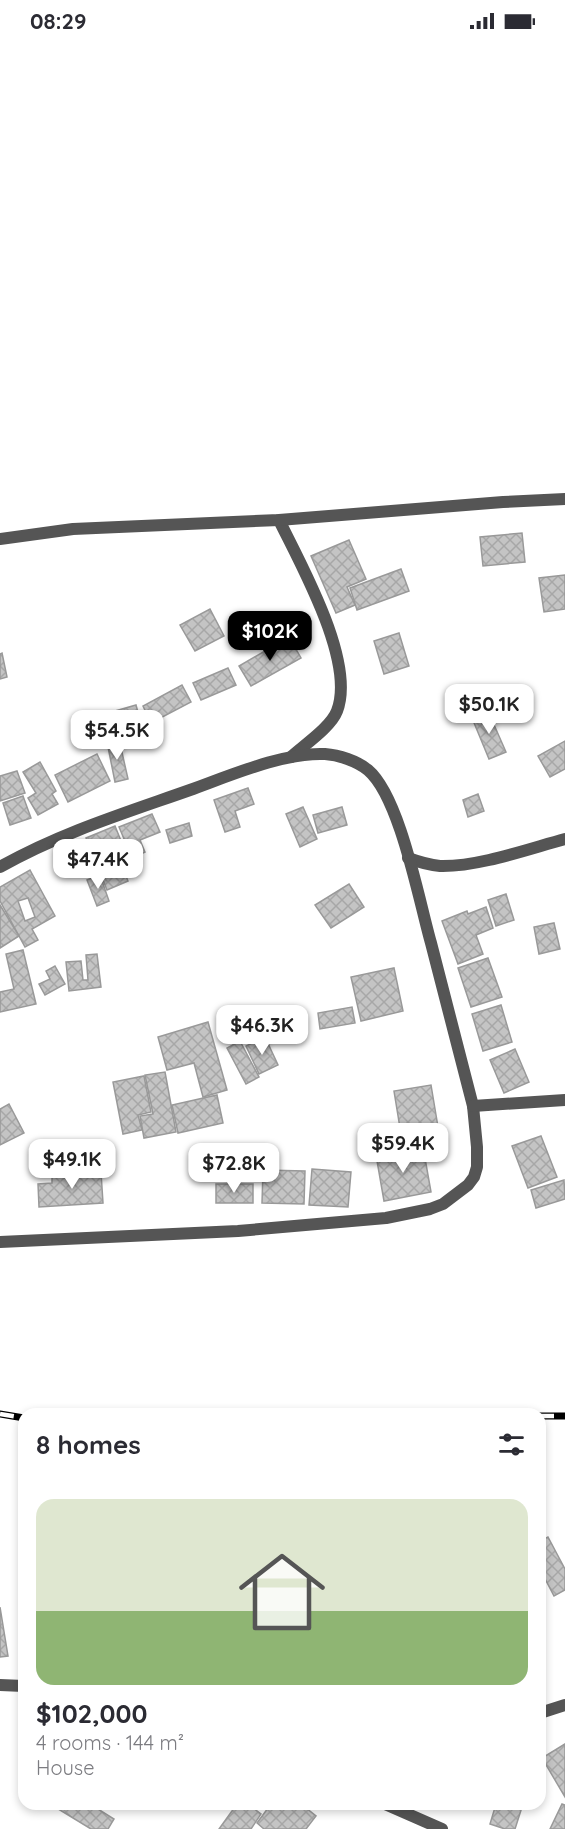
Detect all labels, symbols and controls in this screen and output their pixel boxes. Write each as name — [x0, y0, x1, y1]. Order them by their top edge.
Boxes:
text: 08:29 — [30, 7, 87, 35]
pin: $102K — [228, 611, 312, 662]
text: $102K — [242, 618, 298, 643]
pin: $50.1K — [440, 684, 538, 735]
text: $50.1K — [459, 691, 519, 716]
pin: $54.5K — [68, 710, 166, 761]
text: $54.5K — [85, 717, 149, 742]
pin: $47.4K — [49, 839, 147, 890]
text: $47.4K — [67, 846, 129, 871]
pin: $46.3K — [213, 1005, 311, 1056]
text: $46.3K — [230, 1012, 294, 1037]
pin: $59.4K — [354, 1123, 452, 1174]
text: $59.4K — [371, 1130, 435, 1155]
pin: $49.1K — [23, 1139, 121, 1190]
pin: $72.8K — [185, 1143, 283, 1194]
text: $49.1K — [43, 1146, 101, 1171]
text: $72.8K — [202, 1150, 266, 1175]
text: 8 homes — [36, 1428, 141, 1461]
icon: filters — [495, 1428, 528, 1461]
icon: home — [228, 1538, 336, 1646]
text: $102,000 — [36, 1697, 147, 1730]
text: 4 rooms · 144 m² — [36, 1730, 184, 1755]
text: House — [36, 1755, 95, 1780]

